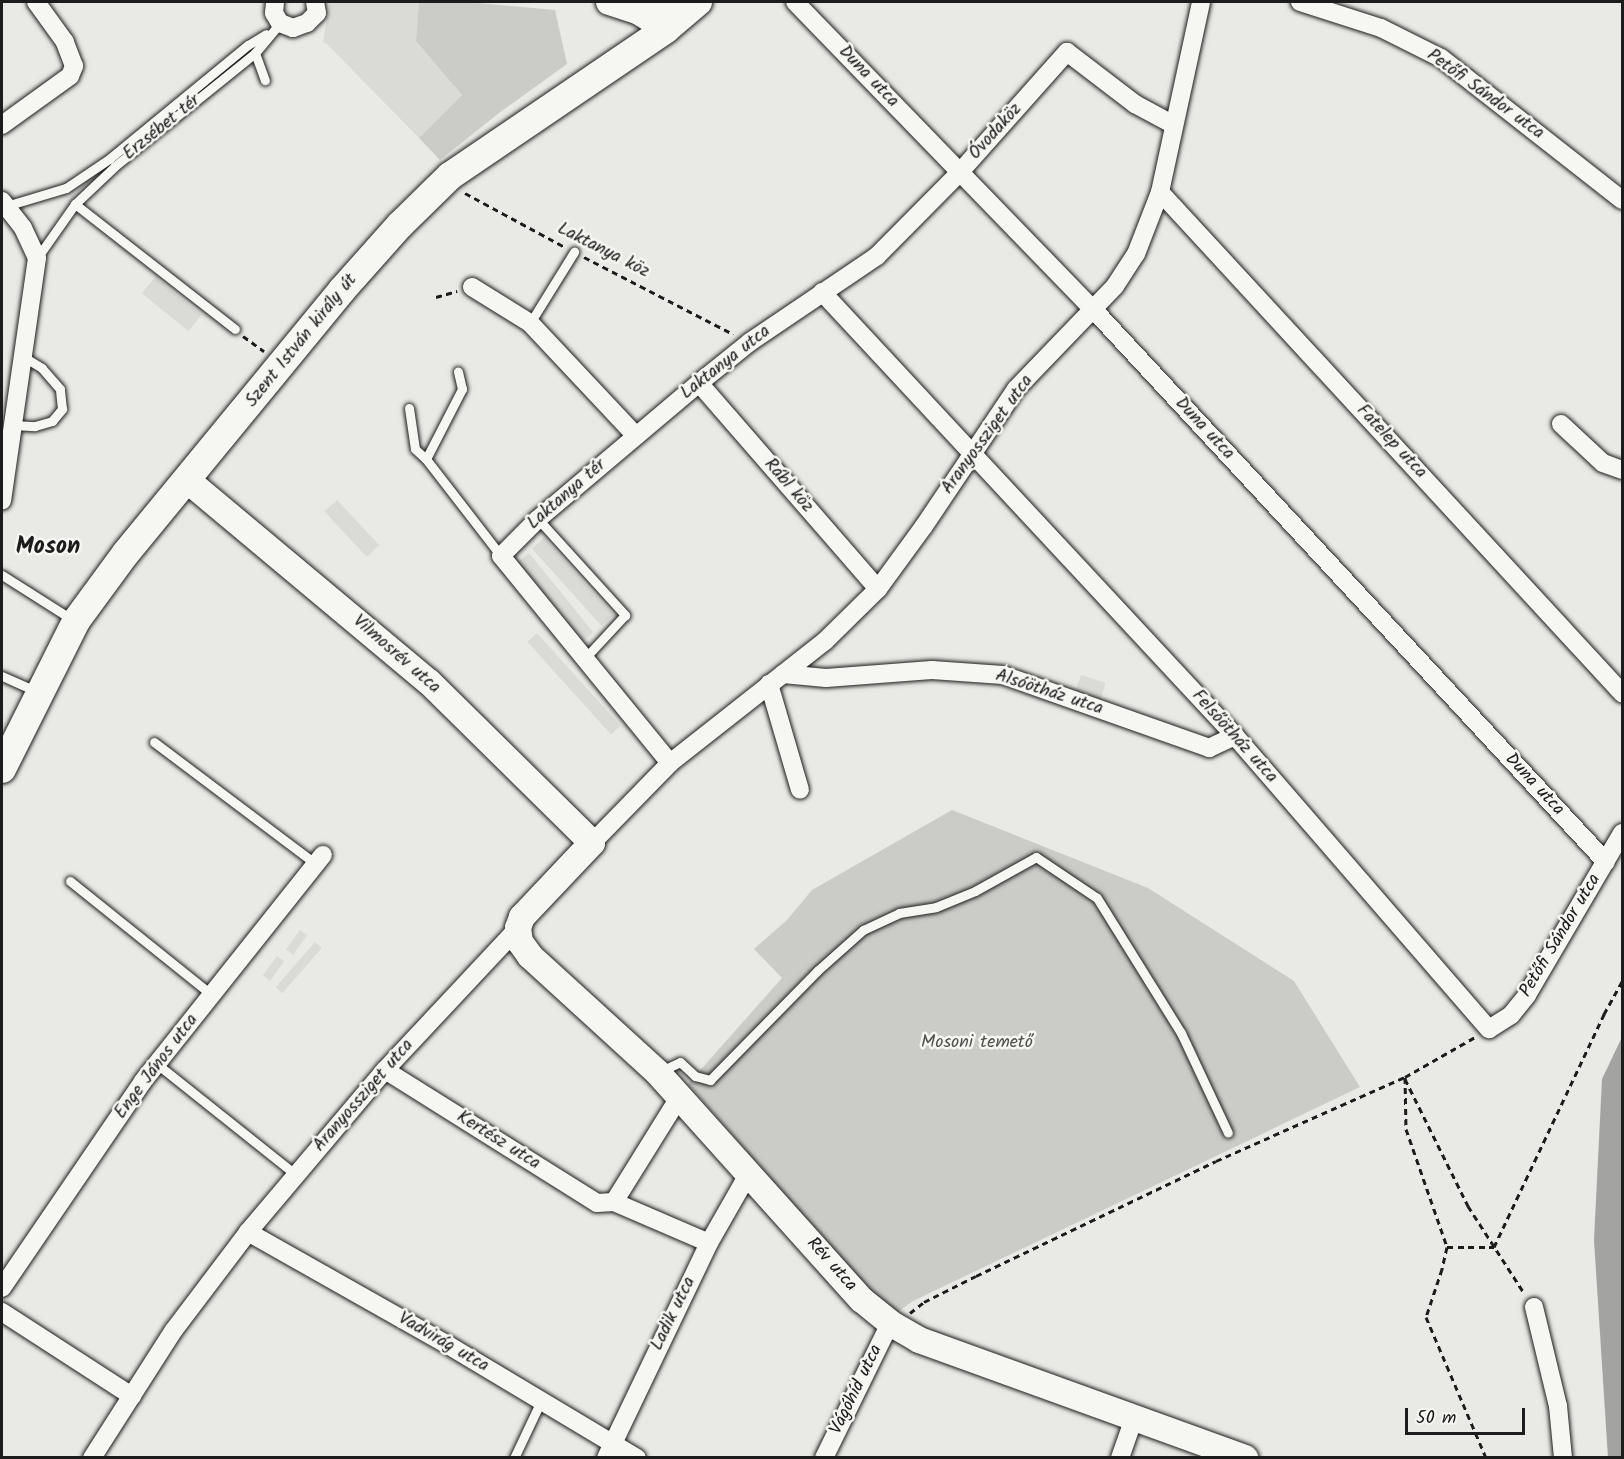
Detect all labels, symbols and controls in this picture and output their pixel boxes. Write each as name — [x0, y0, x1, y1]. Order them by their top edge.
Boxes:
street label: Duna utca — [833, 42, 903, 112]
street label: Petőfi Sándor utca — [1422, 45, 1548, 145]
street label: Erzsébet tér — [119, 91, 205, 165]
street label: Óvodaköz — [965, 99, 1027, 165]
street label: Laktanya köz — [553, 219, 653, 283]
street label: Szent István király út — [242, 270, 362, 412]
street label: Laktanya utca — [677, 321, 775, 405]
street label: Aranyossziget utca — [938, 371, 1038, 499]
street label: Duna utca — [1170, 393, 1238, 465]
street label: Fatelep utca — [1351, 401, 1431, 483]
street label: Laktanya tér — [523, 455, 611, 535]
street label: Rábl köz — [759, 455, 817, 517]
district label: Moson — [16, 533, 80, 561]
street label: Vilmosrév utca — [348, 611, 444, 699]
street label: Alsóötház utca — [993, 665, 1105, 721]
street label: Felsőötház utca — [1186, 686, 1282, 788]
street label: Duna utca — [1500, 749, 1568, 821]
street label: Petőfi Sándor utca — [1516, 871, 1606, 1001]
street label: Enge János utca — [111, 1010, 203, 1124]
park label: Mosoni temető — [921, 1032, 1033, 1054]
street label: Aranyossziget utca — [309, 1035, 419, 1157]
street label: Kertész utca — [452, 1107, 544, 1175]
street label: Rév utca — [801, 1234, 861, 1296]
street label: Ladik utca — [647, 1274, 701, 1354]
street label: Vadvirág utca — [394, 1308, 492, 1378]
street label: Vágóhíd utca — [826, 1342, 888, 1438]
scale bar — [1408, 1396, 1528, 1434]
text: 50 m — [1416, 1404, 1456, 1433]

